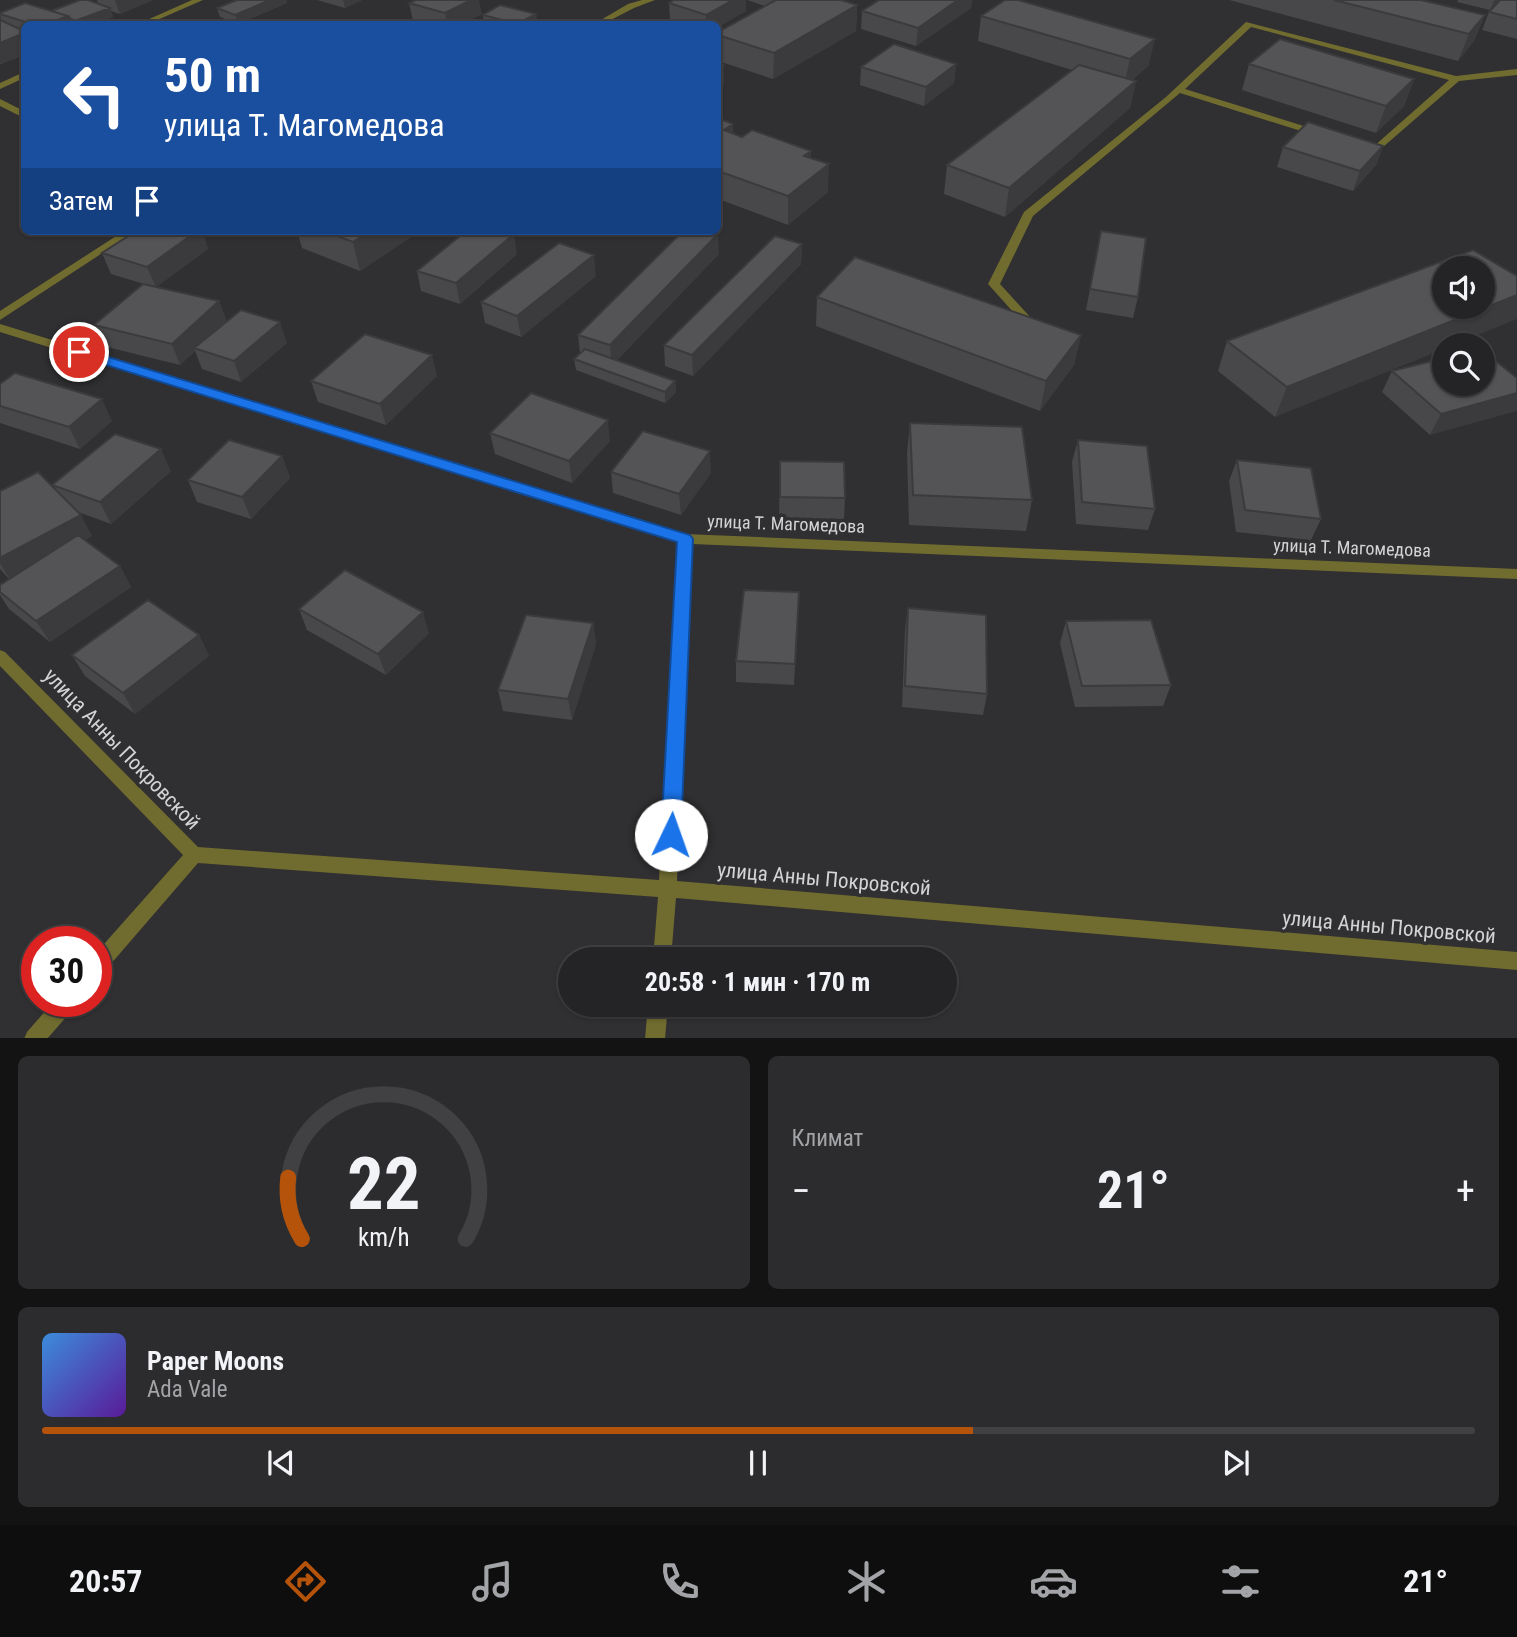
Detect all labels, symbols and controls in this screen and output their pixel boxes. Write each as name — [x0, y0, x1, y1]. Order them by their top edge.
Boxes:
text: 50 m — [164, 47, 261, 104]
icon: left — [49, 49, 140, 140]
text: улица Т. Магомедова — [164, 106, 445, 144]
icon: arrive — [128, 182, 166, 220]
text: Затем — [49, 186, 114, 216]
map controls — [1432, 256, 1495, 396]
button: sound — [1432, 256, 1495, 319]
pin — [49, 322, 109, 382]
icon: arrive — [60, 333, 98, 371]
button: search — [1432, 333, 1495, 396]
street label: улица Т. Магомедова — [707, 510, 865, 537]
street label: улица Т. Магомедова — [1273, 534, 1431, 561]
street label: улица Анны Покровской — [39, 664, 205, 834]
position arrow — [634, 798, 708, 872]
street label: улица Анны Покровской — [716, 858, 932, 900]
street label: улица Анны Покровской — [1281, 906, 1497, 948]
speed limit sign: 30 — [21, 926, 112, 1017]
text: 20:58 · 1 мин · 170 m — [645, 967, 870, 997]
text: Климат — [792, 1125, 863, 1152]
text: 22 — [347, 1141, 421, 1227]
text: 21° — [1097, 1160, 1170, 1221]
text: − — [792, 1169, 811, 1213]
text: + — [1456, 1169, 1475, 1213]
text: km/h — [358, 1222, 409, 1251]
text: Paper Moons — [147, 1346, 284, 1376]
text: Ada Vale — [147, 1376, 227, 1403]
icon: previous — [262, 1444, 300, 1482]
icon: pause — [739, 1444, 777, 1482]
icon: next — [1217, 1444, 1255, 1482]
icon: directions — [281, 1557, 330, 1606]
icon: music — [468, 1557, 517, 1606]
icon: phone — [655, 1557, 704, 1606]
icon: climate — [842, 1557, 891, 1606]
icon: car — [1029, 1557, 1078, 1606]
icon: filters — [1216, 1557, 1265, 1606]
text: 20:57 — [69, 1562, 142, 1600]
text: 21° — [1403, 1562, 1448, 1600]

